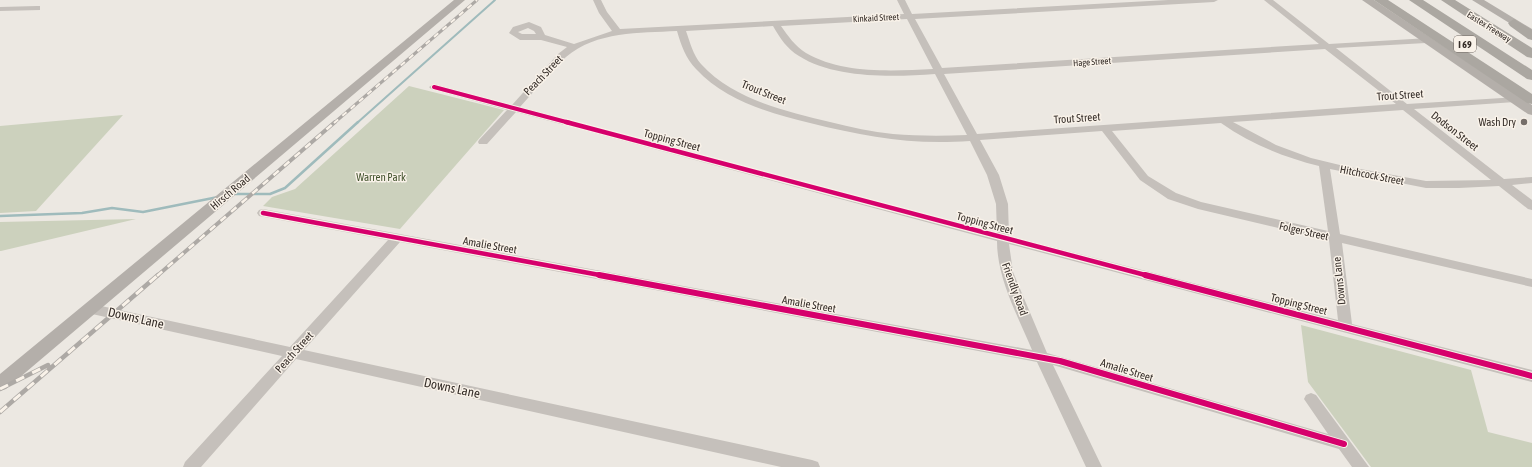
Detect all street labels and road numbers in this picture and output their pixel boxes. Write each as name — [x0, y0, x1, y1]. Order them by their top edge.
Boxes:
street label: Eastex Freeway — [1465, 10, 1513, 45]
street label: Kinkaid Street — [853, 12, 900, 24]
road number: I 69 — [1454, 36, 1476, 52]
street label: Peach Street — [521, 53, 565, 97]
street label: Hage Street — [1073, 56, 1112, 68]
street label: Trout Street — [740, 78, 788, 106]
street label: Trout Street — [1376, 87, 1424, 103]
street label: Dodson Street — [1429, 109, 1481, 153]
street label: Trout Street — [1053, 110, 1101, 126]
street label: Topping Street — [642, 127, 702, 153]
street label: Hitchcock Street — [1339, 163, 1405, 187]
street label: Hirsch Road — [208, 172, 252, 212]
street label: Topping Street — [955, 210, 1015, 236]
street label: Folger Street — [1278, 219, 1330, 243]
street label: Amalie Street — [462, 234, 518, 256]
street label: Downs Lane — [1331, 256, 1347, 306]
street label: Friendly Road — [1000, 261, 1030, 317]
street label: Topping Street — [1269, 291, 1329, 317]
street label: Amalie Street — [781, 293, 837, 315]
street label: Downs Lane — [107, 304, 166, 332]
street label: Peach Street — [273, 329, 315, 375]
street label: Amalie Street — [1099, 356, 1155, 384]
street label: Downs Lane — [423, 375, 482, 401]

